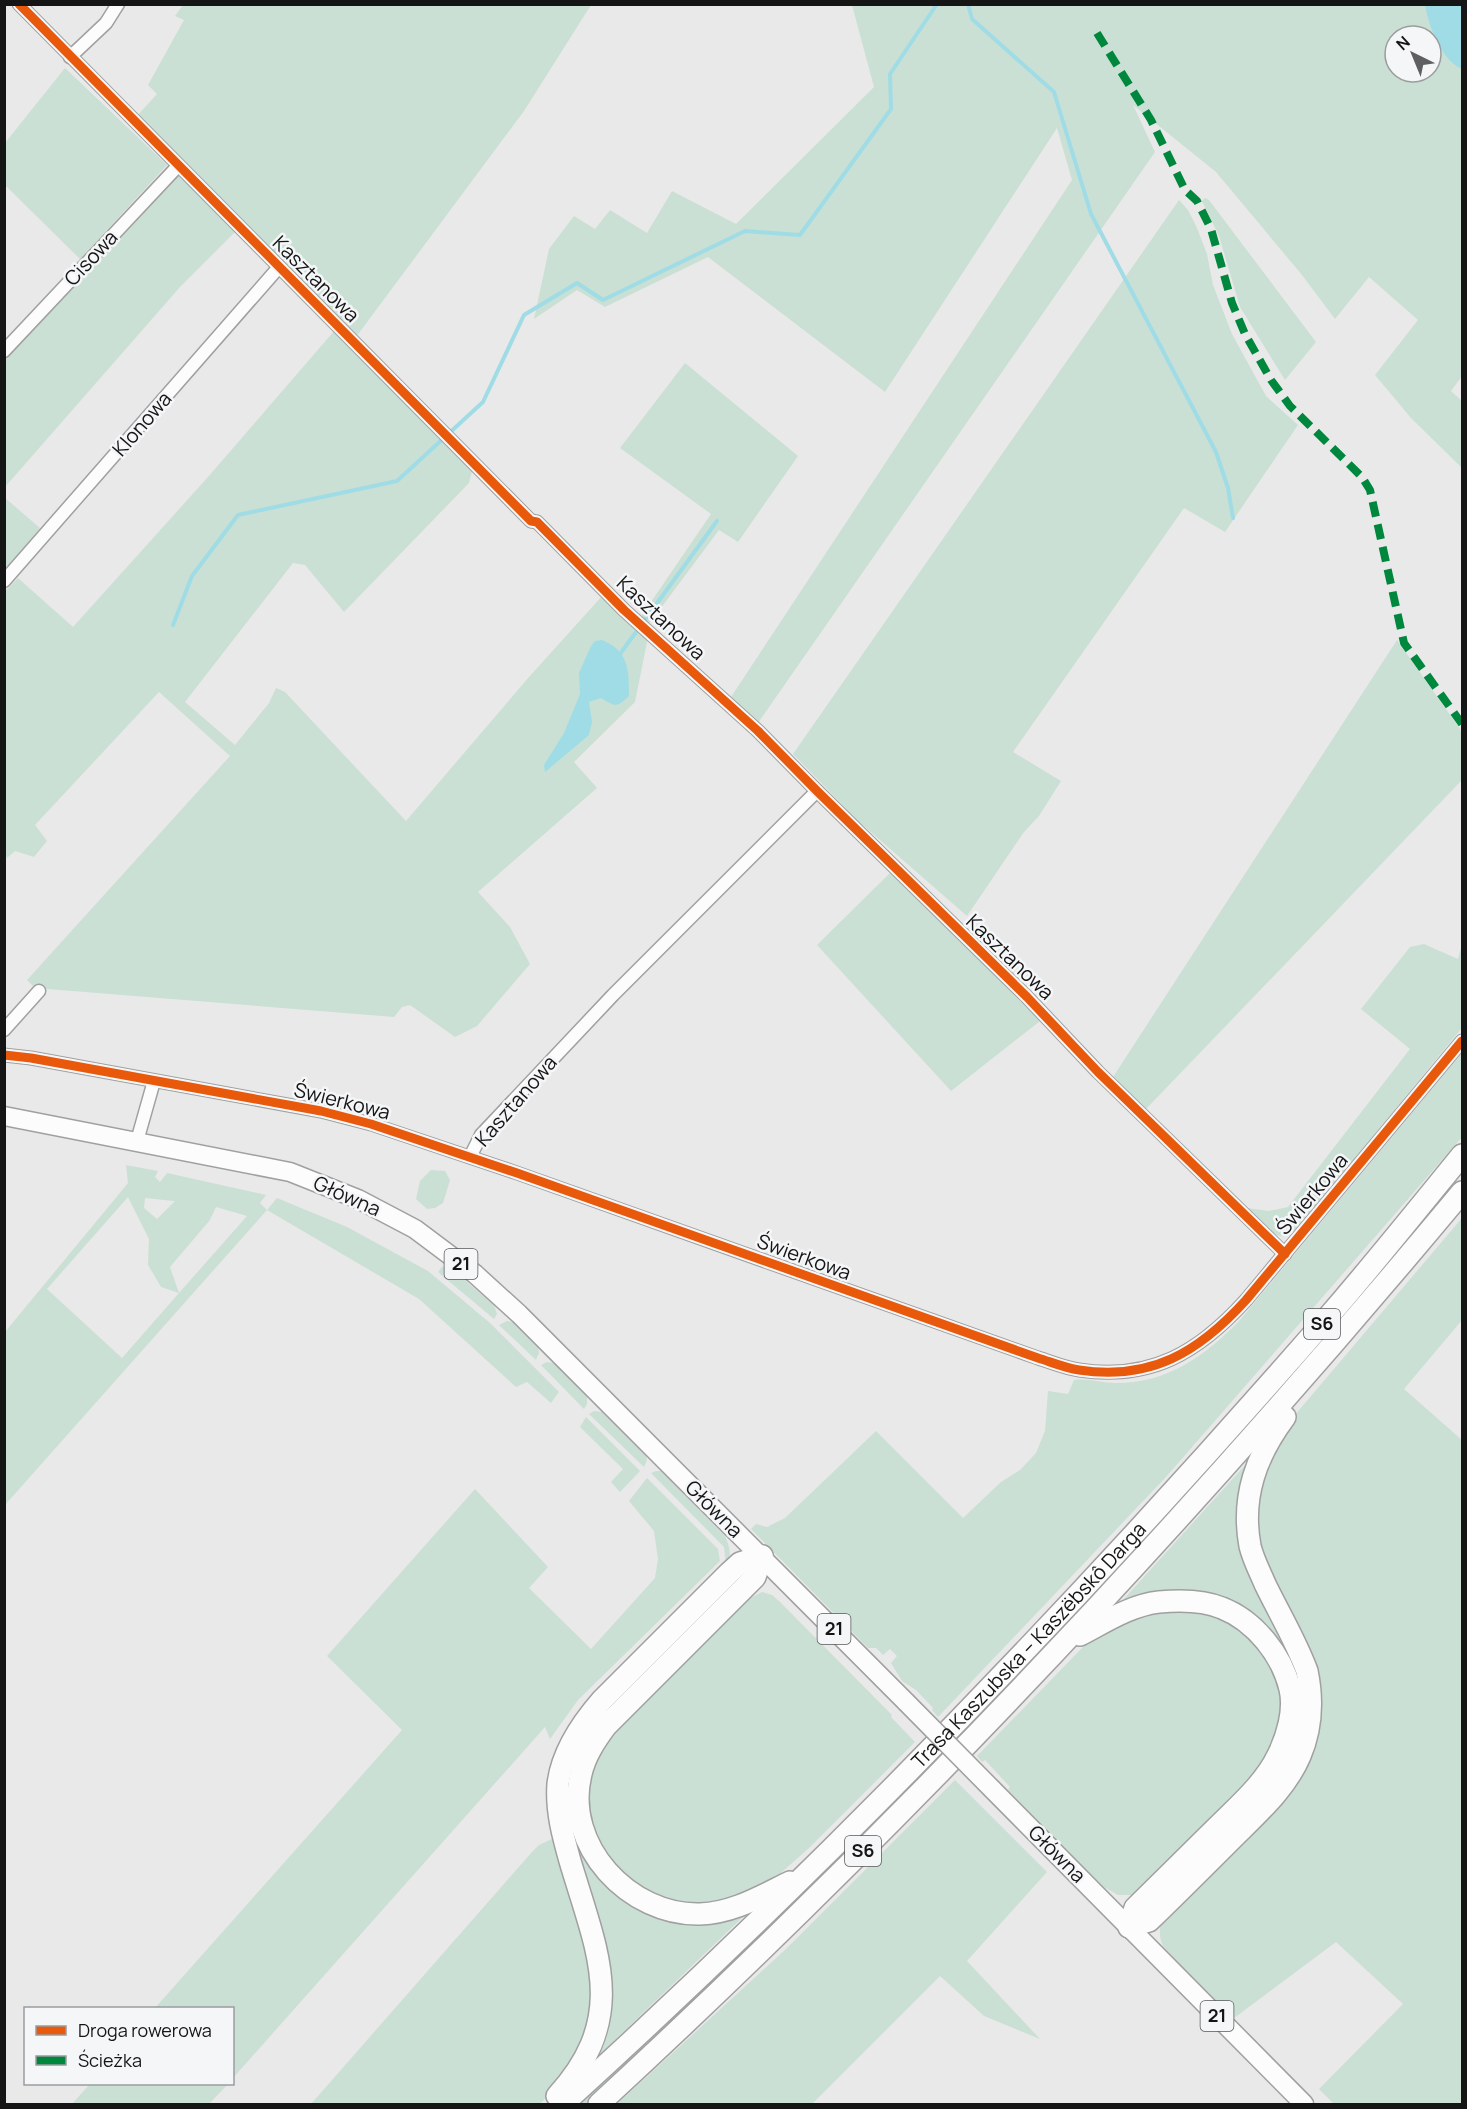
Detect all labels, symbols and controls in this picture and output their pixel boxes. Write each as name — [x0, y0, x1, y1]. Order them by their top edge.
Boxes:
north arrow — [1383, 24, 1443, 84]
text: N — [1391, 31, 1414, 55]
street label: Cisowa — [58, 224, 123, 291]
street label: Kasztanowa — [267, 229, 366, 328]
street label: Klonowa — [106, 386, 177, 462]
street label: Kasztanowa — [611, 569, 712, 666]
street label: Kasztanowa — [961, 908, 1060, 1005]
street label: Kasztanowa — [469, 1049, 563, 1152]
street label: Świerkowa — [291, 1076, 393, 1126]
street label: Świerkowa — [1270, 1147, 1354, 1240]
street label: Główna — [309, 1169, 385, 1222]
street label: Świerkowa — [753, 1227, 855, 1286]
road number: 21 — [444, 1249, 478, 1279]
road number: S6 — [1304, 1309, 1340, 1339]
street label: Główna — [680, 1474, 749, 1543]
street label: Trasa Kaszubska – Kaszëbskô Darga — [905, 1516, 1152, 1774]
road number: 21 — [818, 1614, 850, 1644]
street label: Główna — [1023, 1819, 1092, 1888]
road number: S6 — [845, 1836, 881, 1866]
road number: 21 — [1200, 2001, 1234, 2031]
legend — [24, 2007, 234, 2085]
text: Droga rowerowa — [78, 2018, 212, 2042]
text: Ścieżka — [78, 2048, 142, 2072]

